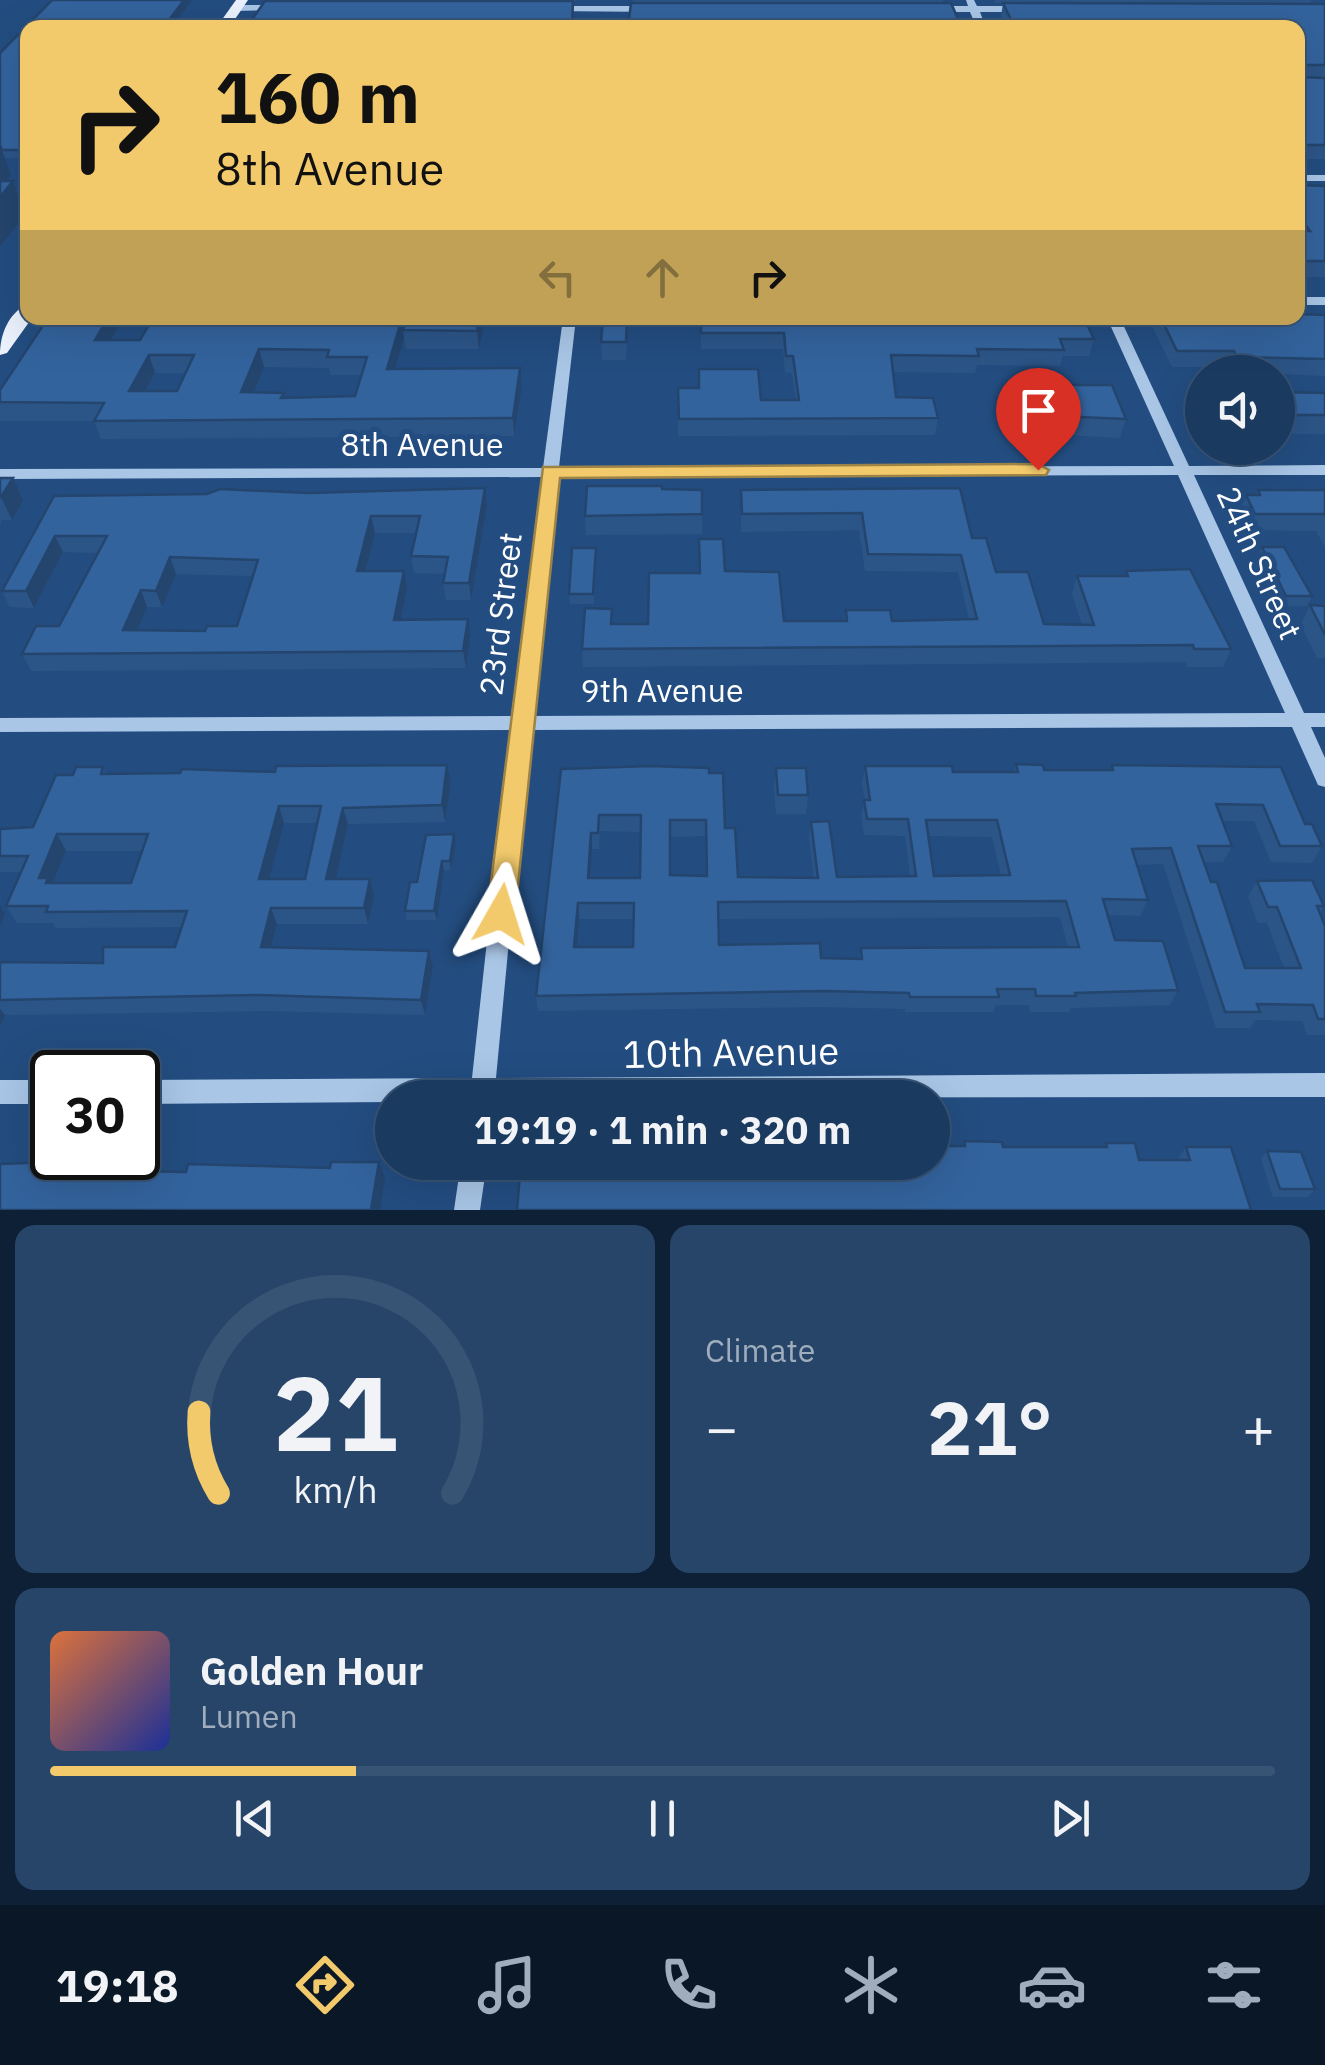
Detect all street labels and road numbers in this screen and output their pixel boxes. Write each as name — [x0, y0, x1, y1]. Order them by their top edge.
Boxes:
street label: 8th Avenue — [340, 423, 504, 465]
street label: 24th Street — [1208, 480, 1312, 646]
street label: 23rd Street — [469, 530, 531, 698]
street label: 9th Avenue — [580, 669, 744, 711]
street label: 10th Avenue — [622, 1025, 840, 1078]

